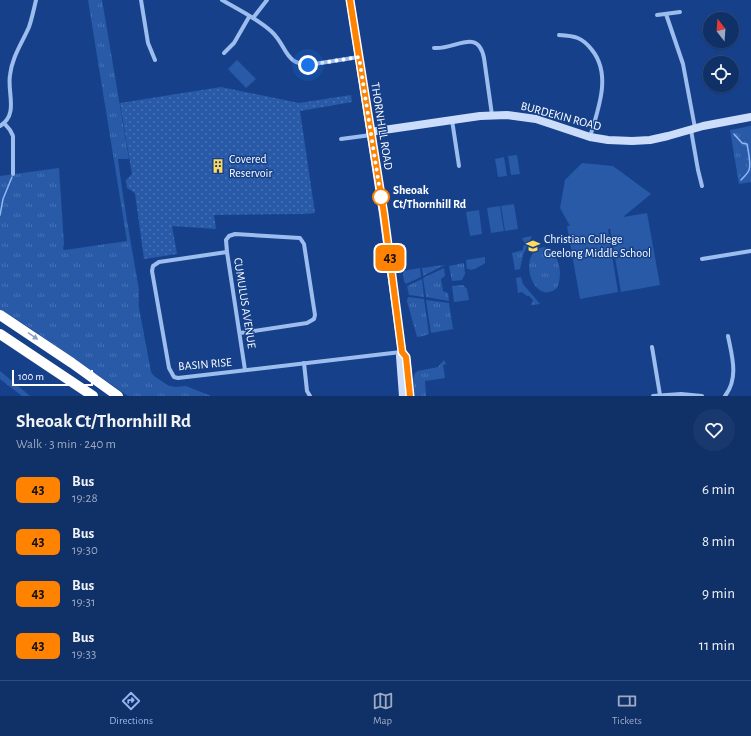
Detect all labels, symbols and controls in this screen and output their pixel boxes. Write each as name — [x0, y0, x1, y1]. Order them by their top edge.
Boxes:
north arrow — [703, 12, 739, 48]
map controls — [703, 12, 739, 92]
your location — [298, 55, 318, 75]
button: locate — [703, 56, 739, 92]
street label: THORNHILL ROAD — [369, 81, 395, 171]
street label: BURDEKIN ROAD — [519, 99, 603, 133]
place label: Covered Reservoir — [229, 153, 272, 179]
building icon: Covered Reservoir — [210, 158, 226, 174]
place label: Sheoak Ct/Thornhill Rd — [393, 184, 467, 210]
marker: Sheoak Ct/Thornhill Rd — [372, 188, 390, 206]
place label: Christian College Geelong Middle School — [544, 233, 651, 259]
school or university icon: Christian College Geelong Middle School — [525, 238, 541, 254]
line badge: 43 — [372, 245, 408, 271]
text: 43 — [383, 251, 397, 265]
street label: CUMULUS AVENUE — [232, 257, 258, 349]
one-way arrow — [27, 332, 38, 340]
street label: BASIN RISE — [178, 356, 233, 372]
scale bar — [12, 368, 93, 387]
text: 100 m — [18, 371, 44, 382]
button: heart — [693, 409, 735, 451]
text: Sheoak Ct/Thornhill Rd — [16, 412, 191, 431]
text: Walk · 3 min · 240 m — [16, 438, 116, 451]
text: Bus — [72, 474, 94, 489]
text: 6 min — [702, 482, 735, 497]
text: 43 — [31, 483, 45, 497]
text: 19:28 — [72, 492, 98, 505]
text: Bus — [72, 526, 94, 541]
text: 8 min — [702, 534, 735, 549]
text: 43 — [31, 535, 45, 549]
text: 19:30 — [72, 544, 98, 557]
text: Bus — [72, 578, 94, 593]
text: 9 min — [702, 586, 735, 601]
text: 43 — [31, 587, 45, 601]
text: 19:31 — [72, 596, 95, 609]
text: Bus — [72, 630, 94, 645]
text: 11 min — [699, 638, 735, 653]
text: 43 — [31, 639, 45, 653]
text: 19:33 — [72, 648, 96, 661]
tab: Directions — [109, 690, 153, 727]
tab: Map — [372, 690, 394, 727]
tab: Tickets — [612, 690, 642, 727]

